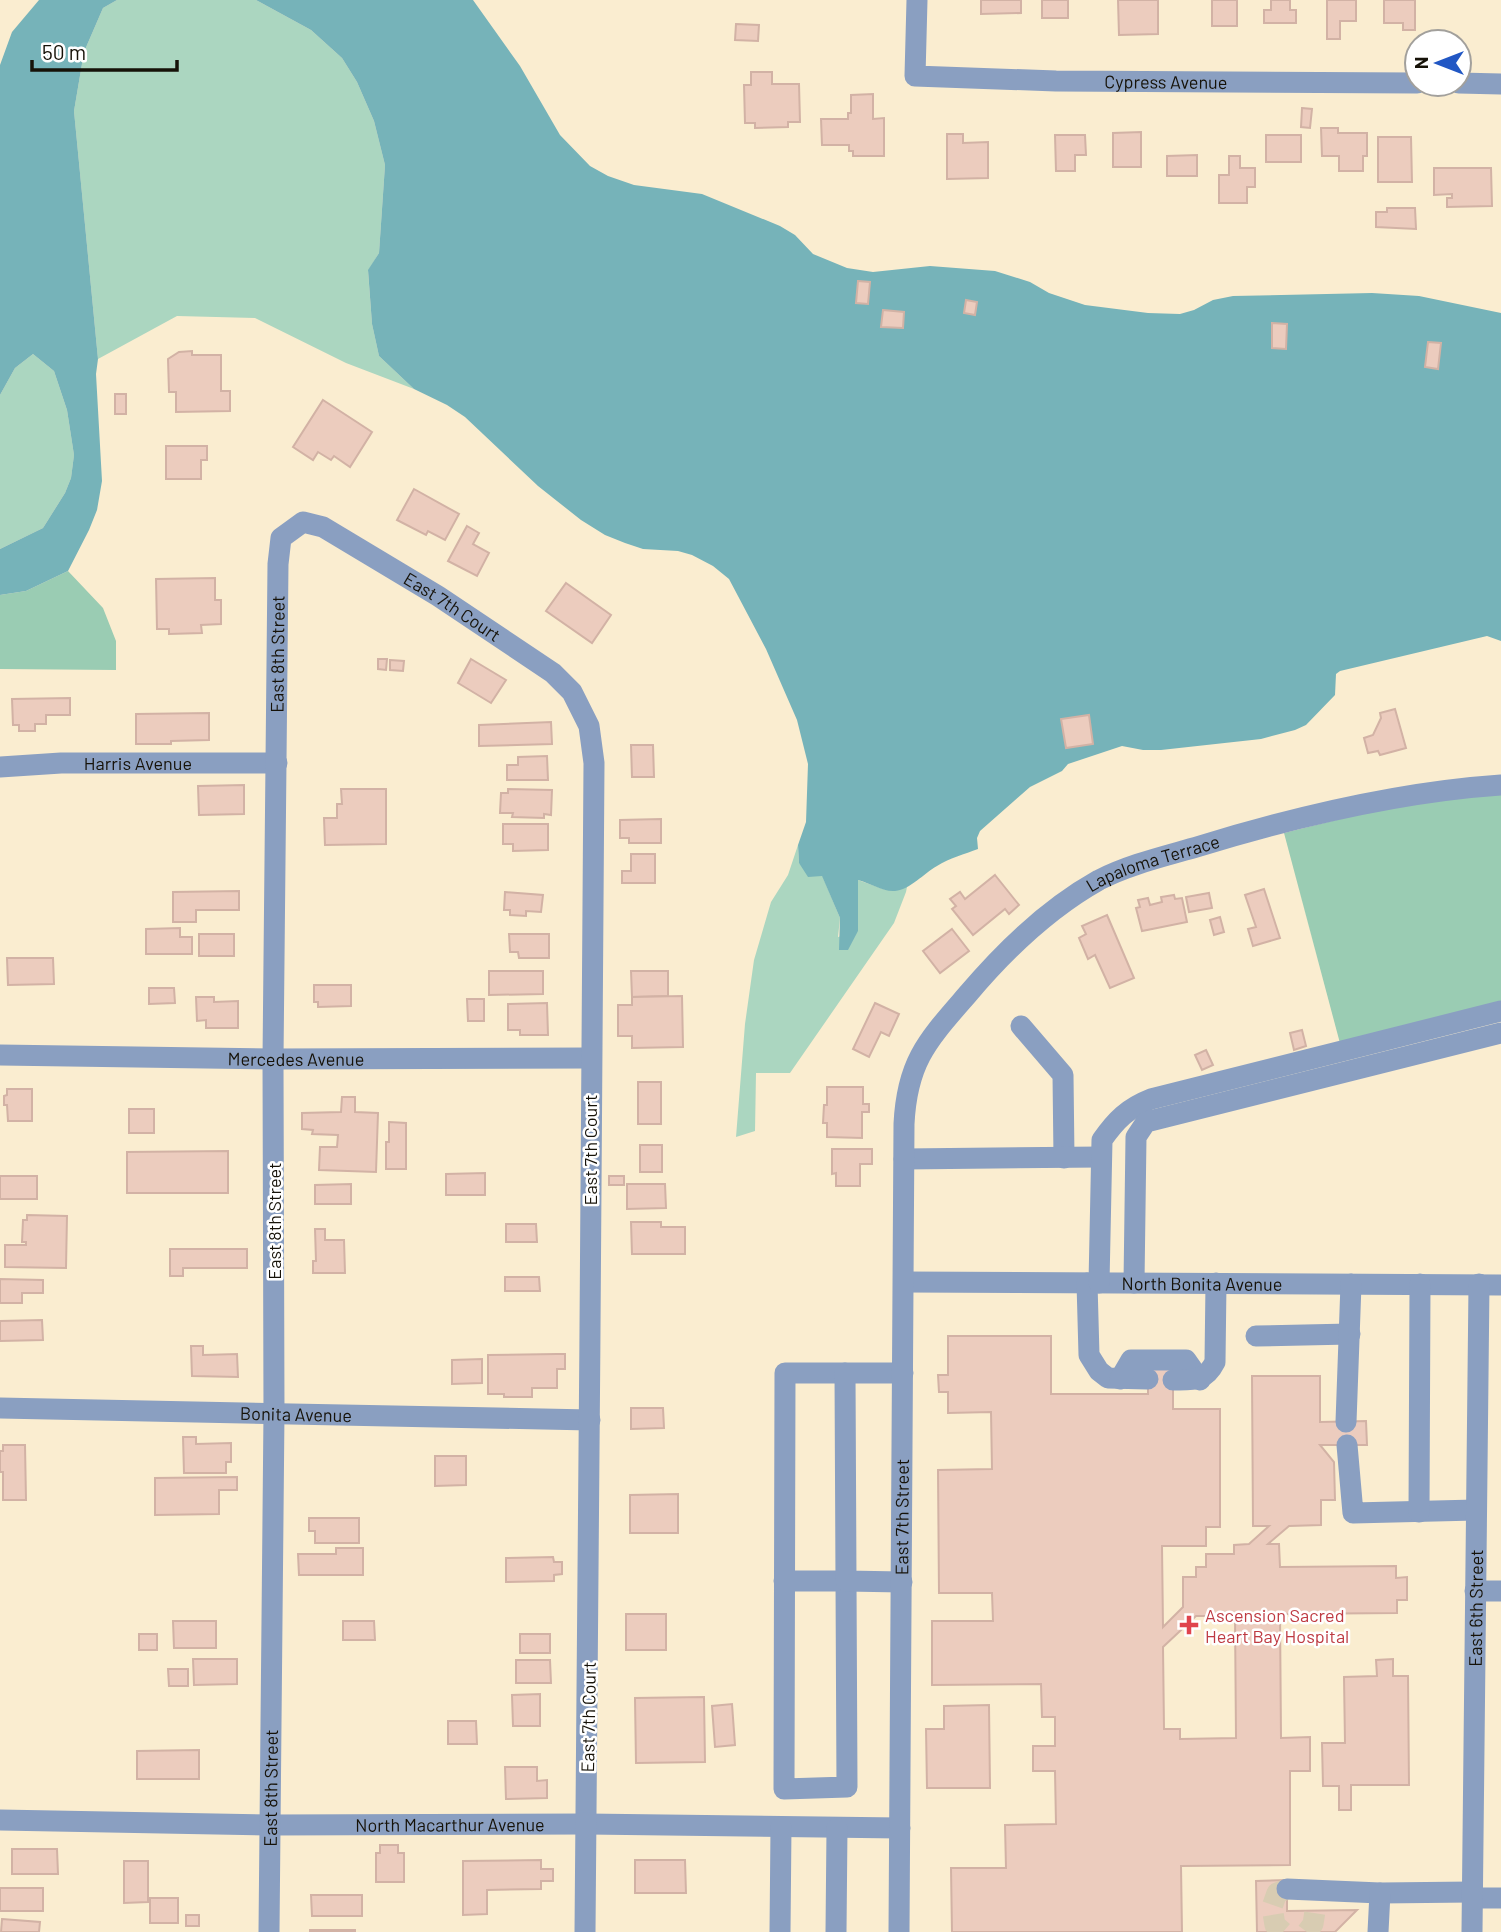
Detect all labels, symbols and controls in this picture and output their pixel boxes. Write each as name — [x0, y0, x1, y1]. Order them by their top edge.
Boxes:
scale bar — [32, 28, 177, 72]
north arrow — [1403, 28, 1473, 98]
text: 50 m — [42, 39, 86, 64]
text: N — [1409, 57, 1432, 69]
street label: Cypress Avenue — [1104, 70, 1227, 93]
street label: East 7th Court — [400, 567, 505, 646]
street label: East 8th Street — [265, 595, 289, 713]
street label: Harris Avenue — [84, 752, 192, 774]
street label: Lapaloma Terrace — [1082, 830, 1222, 896]
street label: Mercedes Avenue — [227, 1047, 364, 1070]
street label: East 7th Court — [579, 1095, 601, 1205]
street label: East 8th Street — [263, 1162, 285, 1280]
street label: North Bonita Avenue — [1122, 1272, 1282, 1295]
street label: Bonita Avenue — [240, 1402, 352, 1426]
street label: East 7th Street — [890, 1459, 913, 1575]
street label: East 6th Street — [1464, 1549, 1487, 1667]
place label: Ascension Sacred Heart Bay Hospital — [1205, 1604, 1349, 1647]
marker: Ascension Sacred Heart Bay Hospital — [1179, 1615, 1199, 1635]
street label: East 7th Court — [576, 1661, 600, 1773]
street label: East 8th Street — [259, 1729, 282, 1847]
street label: North Macarthur Avenue — [355, 1813, 545, 1836]

